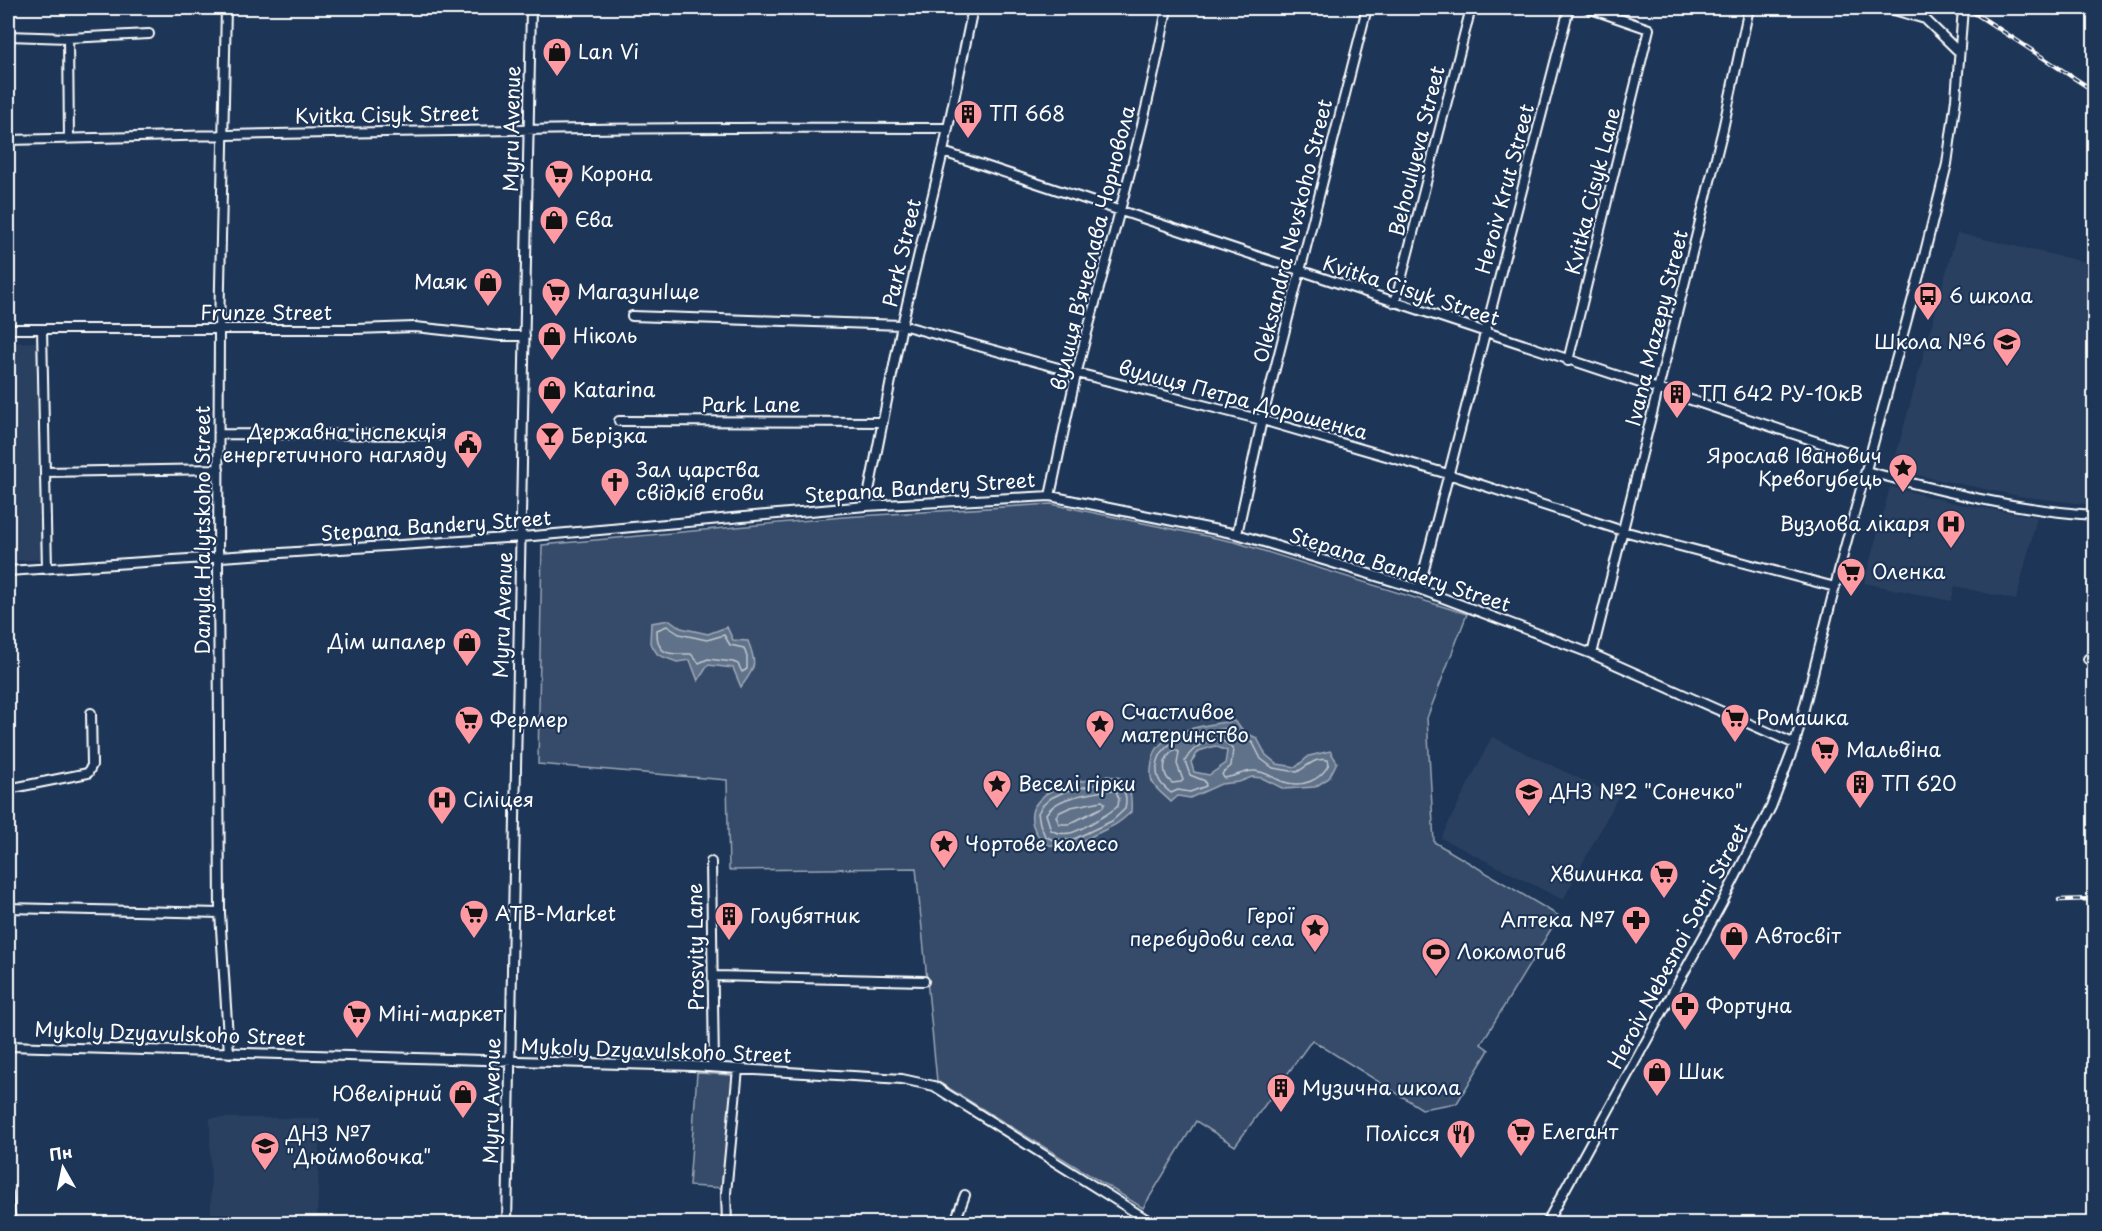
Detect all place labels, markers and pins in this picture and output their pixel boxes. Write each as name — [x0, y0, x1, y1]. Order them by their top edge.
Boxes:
shop icon: Lan Vi — [541, 36, 573, 78]
place label: Lan Vi — [578, 36, 639, 66]
building icon: ТП 668 — [952, 98, 984, 140]
place label: ТП 668 — [989, 98, 1065, 128]
supermarket icon: Корона — [543, 158, 575, 200]
place label: Корона — [580, 158, 653, 188]
shop icon: Єва — [538, 204, 570, 246]
place label: Єва — [575, 204, 614, 234]
place label: Маяк — [414, 266, 467, 296]
shop icon: Маяк — [472, 266, 504, 308]
supermarket icon: МагазинІще — [540, 276, 572, 318]
place label: МагазинІще — [577, 276, 700, 306]
bus stop icon: 6 школа — [1912, 280, 1944, 322]
place label: 6 школа — [1949, 280, 2033, 310]
shop icon: Ніколь — [536, 320, 568, 362]
place label: Ніколь — [573, 320, 637, 350]
place label: Школа №6 — [1874, 326, 1986, 356]
school or university icon: Школа №6 — [1991, 326, 2023, 368]
shop icon: Katarina — [536, 374, 568, 416]
place label: Katarina — [573, 374, 656, 404]
building icon: ТП 642 РУ-10кВ — [1661, 378, 1693, 420]
place label: ТП 642 РУ-10кВ — [1698, 378, 1863, 408]
place label: Державна інспекція енергетичного нагляду — [222, 416, 447, 469]
bar icon: Берізка — [534, 420, 566, 462]
place label: Берізка — [571, 420, 648, 450]
public building icon: Державна інспекція енергетичного нагляду — [452, 428, 484, 470]
place label: Ярослав Іванович Кревогубець — [1706, 440, 1882, 493]
place icon: Ярослав Іванович Кревогубець — [1887, 452, 1919, 494]
place label: Зал царства свідків єгови — [636, 454, 764, 507]
church icon: Зал царства свідків єгови — [599, 466, 631, 508]
place label: Вузлова лікаря — [1779, 508, 1930, 538]
hospital icon: Вузлова лікаря — [1935, 508, 1967, 550]
supermarket icon: Оленка — [1835, 556, 1867, 598]
place label: Оленка — [1872, 556, 1946, 586]
place label: Дім шпалер — [327, 626, 446, 656]
shop icon: Дім шпалер — [451, 626, 483, 668]
place label: Счастливое материнство — [1121, 696, 1249, 749]
supermarket icon: Ромашка — [1719, 702, 1751, 744]
place label: Ромашка — [1756, 702, 1849, 732]
supermarket icon: Фермер — [453, 704, 485, 746]
place label: Фермер — [490, 704, 568, 734]
place icon: Счастливое материнство — [1084, 708, 1116, 750]
supermarket icon: Мальвіна — [1809, 734, 1841, 776]
place label: Мальвіна — [1846, 734, 1941, 764]
place icon: Веселі гірки — [981, 768, 1013, 810]
place label: Веселі гірки — [1018, 768, 1136, 798]
building icon: ТП 620 — [1844, 768, 1876, 810]
place label: ТП 620 — [1881, 768, 1957, 798]
school or university icon: ДНЗ №2 "Сонечко" — [1513, 776, 1545, 818]
place label: ДНЗ №2 "Сонечко" — [1549, 776, 1743, 806]
hospital icon: Сіліцея — [426, 784, 458, 826]
place label: Сіліцея — [463, 784, 534, 814]
place icon: Чортове колесо — [928, 828, 960, 870]
place label: Чортове колесо — [965, 828, 1118, 858]
place label: Хвилинка — [1550, 858, 1644, 888]
supermarket icon: Хвилинка — [1648, 858, 1680, 900]
supermarket icon: ATB-Market — [458, 898, 490, 940]
place label: ATB-Market — [495, 898, 616, 928]
building icon: Голубятник — [713, 900, 745, 942]
place label: Голубятник — [750, 900, 860, 930]
place label: Герої перебудови села — [1129, 900, 1295, 953]
place label: Аптека №7 — [1500, 904, 1615, 934]
pharmacy icon: Аптека №7 — [1620, 904, 1652, 946]
place icon: Герої перебудови села — [1299, 912, 1331, 954]
shop icon: Автосвіт — [1718, 920, 1750, 962]
place label: Автосвіт — [1755, 920, 1841, 950]
sports icon: Локомотив — [1420, 936, 1452, 978]
place label: Локомотив — [1457, 936, 1566, 966]
pharmacy icon: Фортуна — [1669, 990, 1701, 1032]
place label: Фортуна — [1706, 990, 1792, 1020]
supermarket icon: Міні-маркет — [341, 998, 373, 1040]
place label: Міні-маркет — [378, 998, 503, 1028]
shop icon: Шик — [1641, 1056, 1673, 1098]
place label: Шик — [1678, 1056, 1724, 1086]
building icon: Музична школа — [1265, 1072, 1297, 1114]
place label: Музична школа — [1302, 1072, 1461, 1102]
place label: Ювелірний — [332, 1078, 442, 1108]
shop icon: Ювелірний — [447, 1078, 479, 1120]
supermarket icon: Елегант — [1505, 1116, 1537, 1158]
place label: Елегант — [1542, 1116, 1619, 1146]
place label: ДНЗ №7 "Дюймовочка" — [285, 1118, 431, 1171]
place label: Полісся — [1365, 1118, 1440, 1148]
restaurant icon: Полісся — [1445, 1118, 1477, 1160]
school or university icon: ДНЗ №7 "Дюймовочка" — [249, 1130, 281, 1172]

